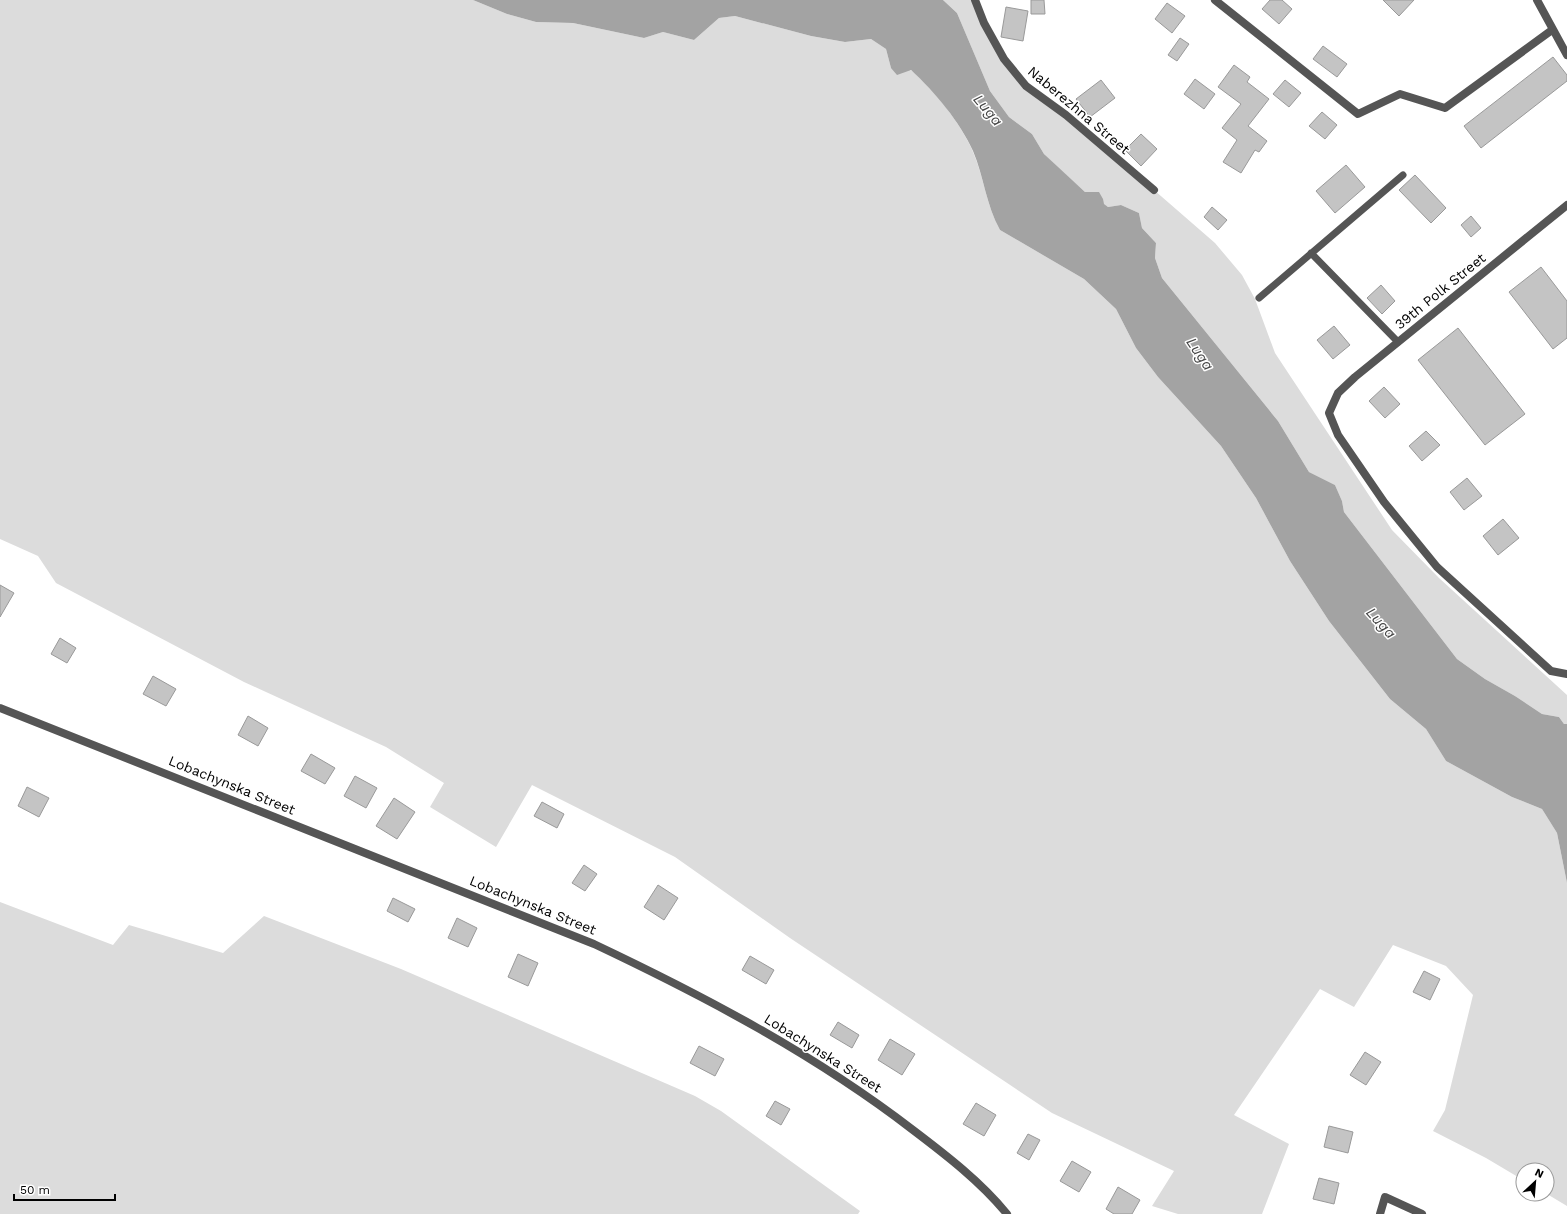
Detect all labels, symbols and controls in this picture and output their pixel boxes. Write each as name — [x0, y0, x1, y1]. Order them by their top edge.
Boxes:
street label: Naberezhna Street — [1025, 63, 1133, 157]
water label: Luga — [970, 90, 1006, 130]
street label: 39th Polk Street — [1392, 250, 1489, 332]
water label: Luga — [1182, 334, 1218, 374]
water label: Luga — [1362, 604, 1400, 642]
street label: Lobachynska Street — [166, 752, 298, 818]
street label: Lobachynska Street — [467, 872, 599, 938]
street label: Lobachynska Street — [761, 1010, 885, 1096]
north arrow — [1515, 1162, 1555, 1202]
text: N — [1533, 1166, 1546, 1181]
scale bar — [14, 1176, 115, 1202]
text: 50 m — [20, 1183, 50, 1197]

